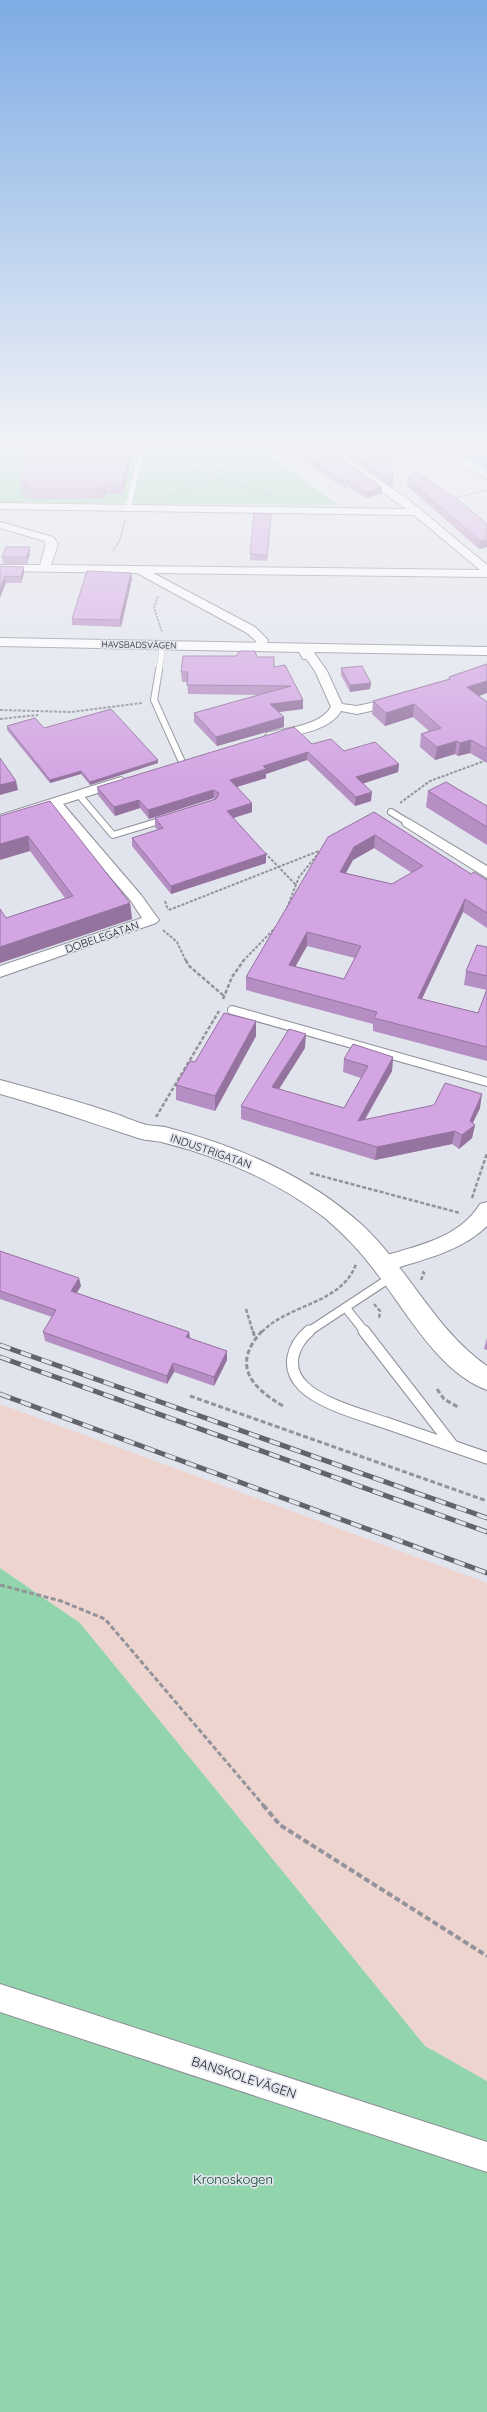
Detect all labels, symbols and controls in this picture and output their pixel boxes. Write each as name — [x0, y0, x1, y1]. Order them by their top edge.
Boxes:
street label: HAVSBADSVÄGEN — [101, 638, 177, 651]
street label: DOBELEGATAN — [63, 918, 141, 956]
street label: INDUSTRIGATAN — [169, 1131, 253, 1171]
street label: BANSKOLEVÄGEN — [190, 2053, 298, 2101]
park label: Kronoskogen — [193, 2171, 273, 2187]

